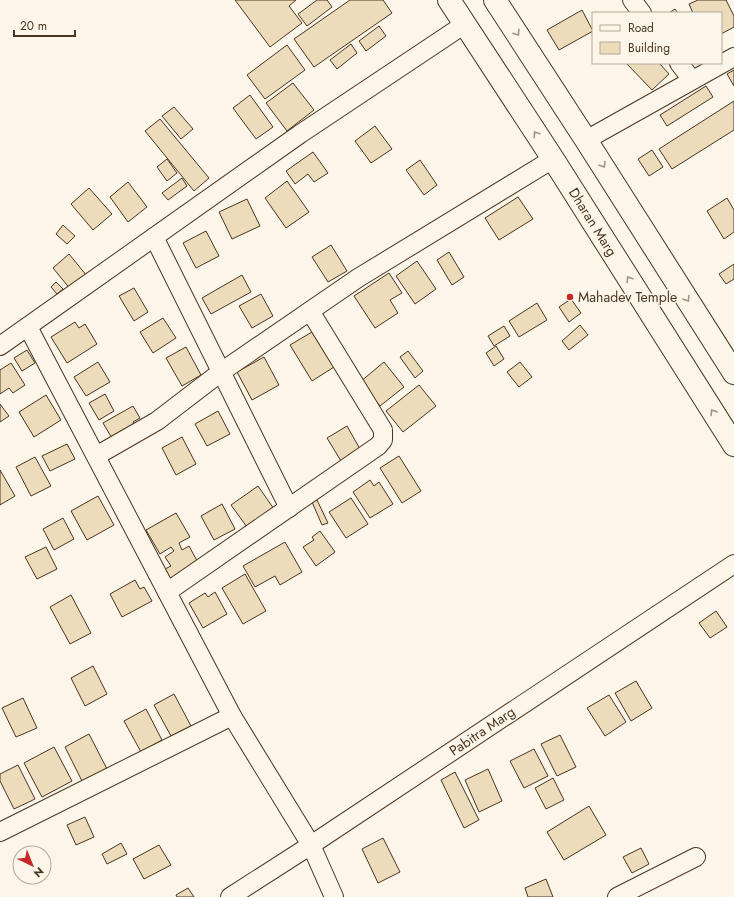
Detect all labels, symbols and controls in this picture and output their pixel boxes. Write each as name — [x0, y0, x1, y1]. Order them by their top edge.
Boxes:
scale bar — [14, 12, 75, 38]
legend — [592, 12, 722, 64]
text: 20 m — [20, 17, 47, 35]
text: Road — [628, 19, 654, 37]
one-way arrow — [512, 29, 519, 36]
text: Building — [628, 39, 670, 57]
one-way arrow — [534, 131, 541, 138]
one-way arrow — [598, 161, 605, 168]
street label: Dharan Marg — [564, 184, 622, 260]
one-way arrow — [626, 276, 633, 283]
place label: Mahadev Temple — [578, 287, 677, 307]
marker: Mahadev Temple — [565, 292, 575, 302]
one-way arrow — [682, 295, 690, 302]
one-way arrow — [711, 410, 718, 417]
street label: Pabitra Marg — [445, 702, 519, 760]
north arrow — [12, 845, 52, 885]
text: N — [30, 863, 47, 881]

